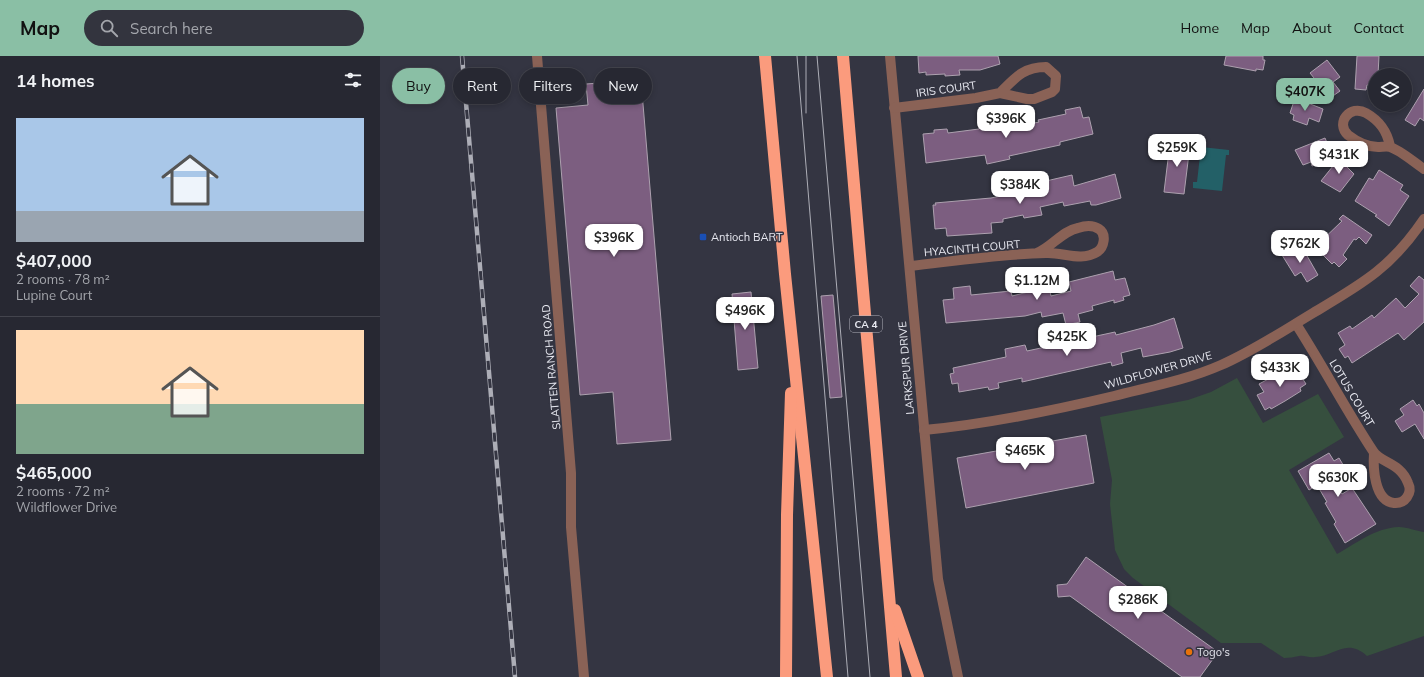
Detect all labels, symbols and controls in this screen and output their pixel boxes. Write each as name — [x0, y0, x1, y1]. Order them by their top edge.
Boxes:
search box — [84, 10, 364, 46]
text: Map — [20, 16, 60, 40]
icon: search — [98, 17, 120, 39]
text: Search here — [130, 19, 213, 38]
text: Home — [1180, 19, 1219, 37]
text: Map — [1241, 19, 1270, 37]
text: About — [1292, 19, 1332, 37]
text: Contact — [1354, 19, 1404, 37]
chip: Buy — [392, 68, 445, 104]
chip: Rent — [453, 68, 511, 104]
chip: Filters — [519, 68, 586, 104]
chip: New — [594, 68, 652, 104]
map controls — [1368, 68, 1412, 112]
button: layers — [1368, 68, 1412, 112]
icon: filters — [342, 69, 364, 91]
text: 14 homes — [16, 70, 95, 91]
street label: IRIS COURT — [915, 78, 977, 100]
pin: $407K — [1277, 78, 1333, 112]
text: $407K — [1285, 83, 1325, 99]
pin: $396K — [978, 105, 1034, 139]
text: $396K — [986, 110, 1026, 126]
pin: $259K — [1149, 134, 1205, 168]
text: $259K — [1157, 139, 1197, 155]
pin: $431K — [1311, 141, 1367, 175]
icon: home — [154, 144, 226, 216]
text: $431K — [1319, 146, 1359, 162]
pin: $384K — [992, 171, 1048, 205]
text: $384K — [1000, 176, 1040, 192]
pin: $396K — [586, 224, 642, 258]
text: $396K — [594, 229, 634, 245]
place label: Antioch BART — [711, 230, 783, 244]
pin: $762K — [1272, 230, 1328, 264]
marker: Antioch BART — [698, 232, 708, 242]
text: $762K — [1280, 235, 1320, 251]
street label: HYACINTH COURT — [923, 237, 1021, 259]
text: $407,000 — [16, 250, 92, 271]
pin: $1.12M — [1004, 267, 1070, 301]
text: 2 rooms · 78 m² — [16, 271, 110, 287]
text: $1.12M — [1014, 272, 1060, 288]
text: Lupine Court — [16, 287, 92, 303]
pin: $496K — [717, 297, 773, 331]
text: $496K — [725, 302, 765, 318]
street label: SLATTEN RANCH ROAD — [539, 304, 563, 430]
road number: CA 4 — [850, 316, 882, 332]
street label: LARKSPUR DRIVE — [895, 321, 917, 415]
pin: $425K — [1039, 323, 1095, 357]
text: $425K — [1047, 328, 1087, 344]
street label: WILDFLOWER DRIVE — [1103, 348, 1213, 392]
pin: $433K — [1252, 354, 1308, 388]
icon: home — [154, 356, 226, 428]
street label: LOTUS COURT — [1326, 357, 1378, 429]
text: $433K — [1260, 359, 1300, 375]
pin: $465K — [997, 437, 1053, 471]
text: $465K — [1005, 442, 1045, 458]
text: $465,000 — [16, 462, 92, 483]
pin: $630K — [1310, 464, 1366, 498]
text: $630K — [1318, 469, 1358, 485]
text: 2 rooms · 72 m² — [16, 483, 110, 499]
text: Wildflower Drive — [16, 499, 117, 515]
pin: $286K — [1110, 586, 1166, 620]
text: $286K — [1118, 591, 1158, 607]
place label: Togo's — [1197, 645, 1230, 659]
marker: Togo's — [1184, 647, 1194, 657]

